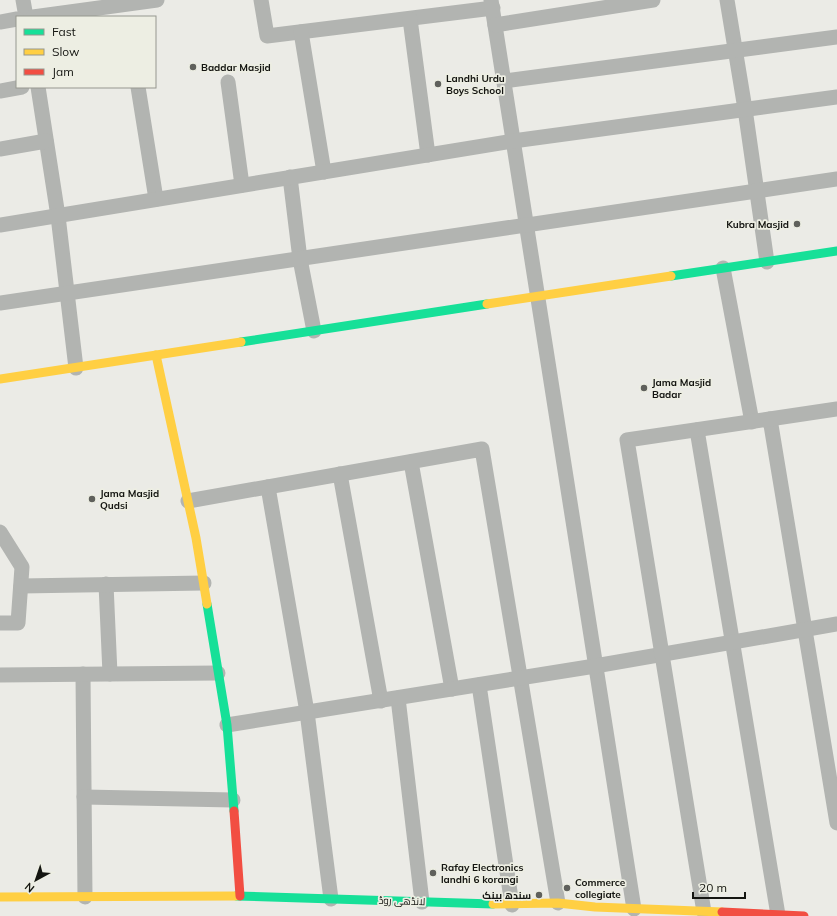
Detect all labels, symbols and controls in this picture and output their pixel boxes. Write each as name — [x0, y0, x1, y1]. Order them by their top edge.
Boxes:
legend — [16, 16, 156, 88]
text: Fast — [52, 24, 76, 39]
text: Slow — [52, 44, 80, 59]
place label: Baddar Masjid — [201, 61, 271, 74]
marker: Baddar Masjid — [188, 62, 198, 72]
text: Jam — [52, 64, 74, 79]
place label: Landhi Urdu Boys School — [446, 72, 505, 97]
marker: Landhi Urdu Boys School — [433, 79, 443, 89]
place label: Kubra Masjid — [726, 218, 789, 231]
marker: Kubra Masjid — [792, 219, 802, 229]
place label: Jama Masjid Badar — [652, 376, 711, 401]
marker: Jama Masjid Badar — [639, 383, 649, 393]
place label: Jama Masjid Qudsi — [100, 487, 159, 512]
marker: Jama Masjid Qudsi — [87, 494, 97, 504]
north arrow — [16, 860, 56, 900]
place label: Rafay Electronics landhi 6 korangi — [441, 861, 523, 886]
marker: Rafay Electronics landhi 6 korangi — [428, 868, 438, 878]
scale bar — [693, 874, 745, 900]
place label: Commerce collegiate — [575, 876, 626, 901]
text: N — [22, 880, 37, 896]
text: 20 m — [699, 880, 727, 895]
marker: Commerce collegiate — [562, 883, 572, 893]
place label: سندھ بینک — [482, 889, 531, 902]
marker: سندھ بینک — [534, 890, 544, 900]
street label: لانڈھی روڈ — [378, 894, 426, 908]

